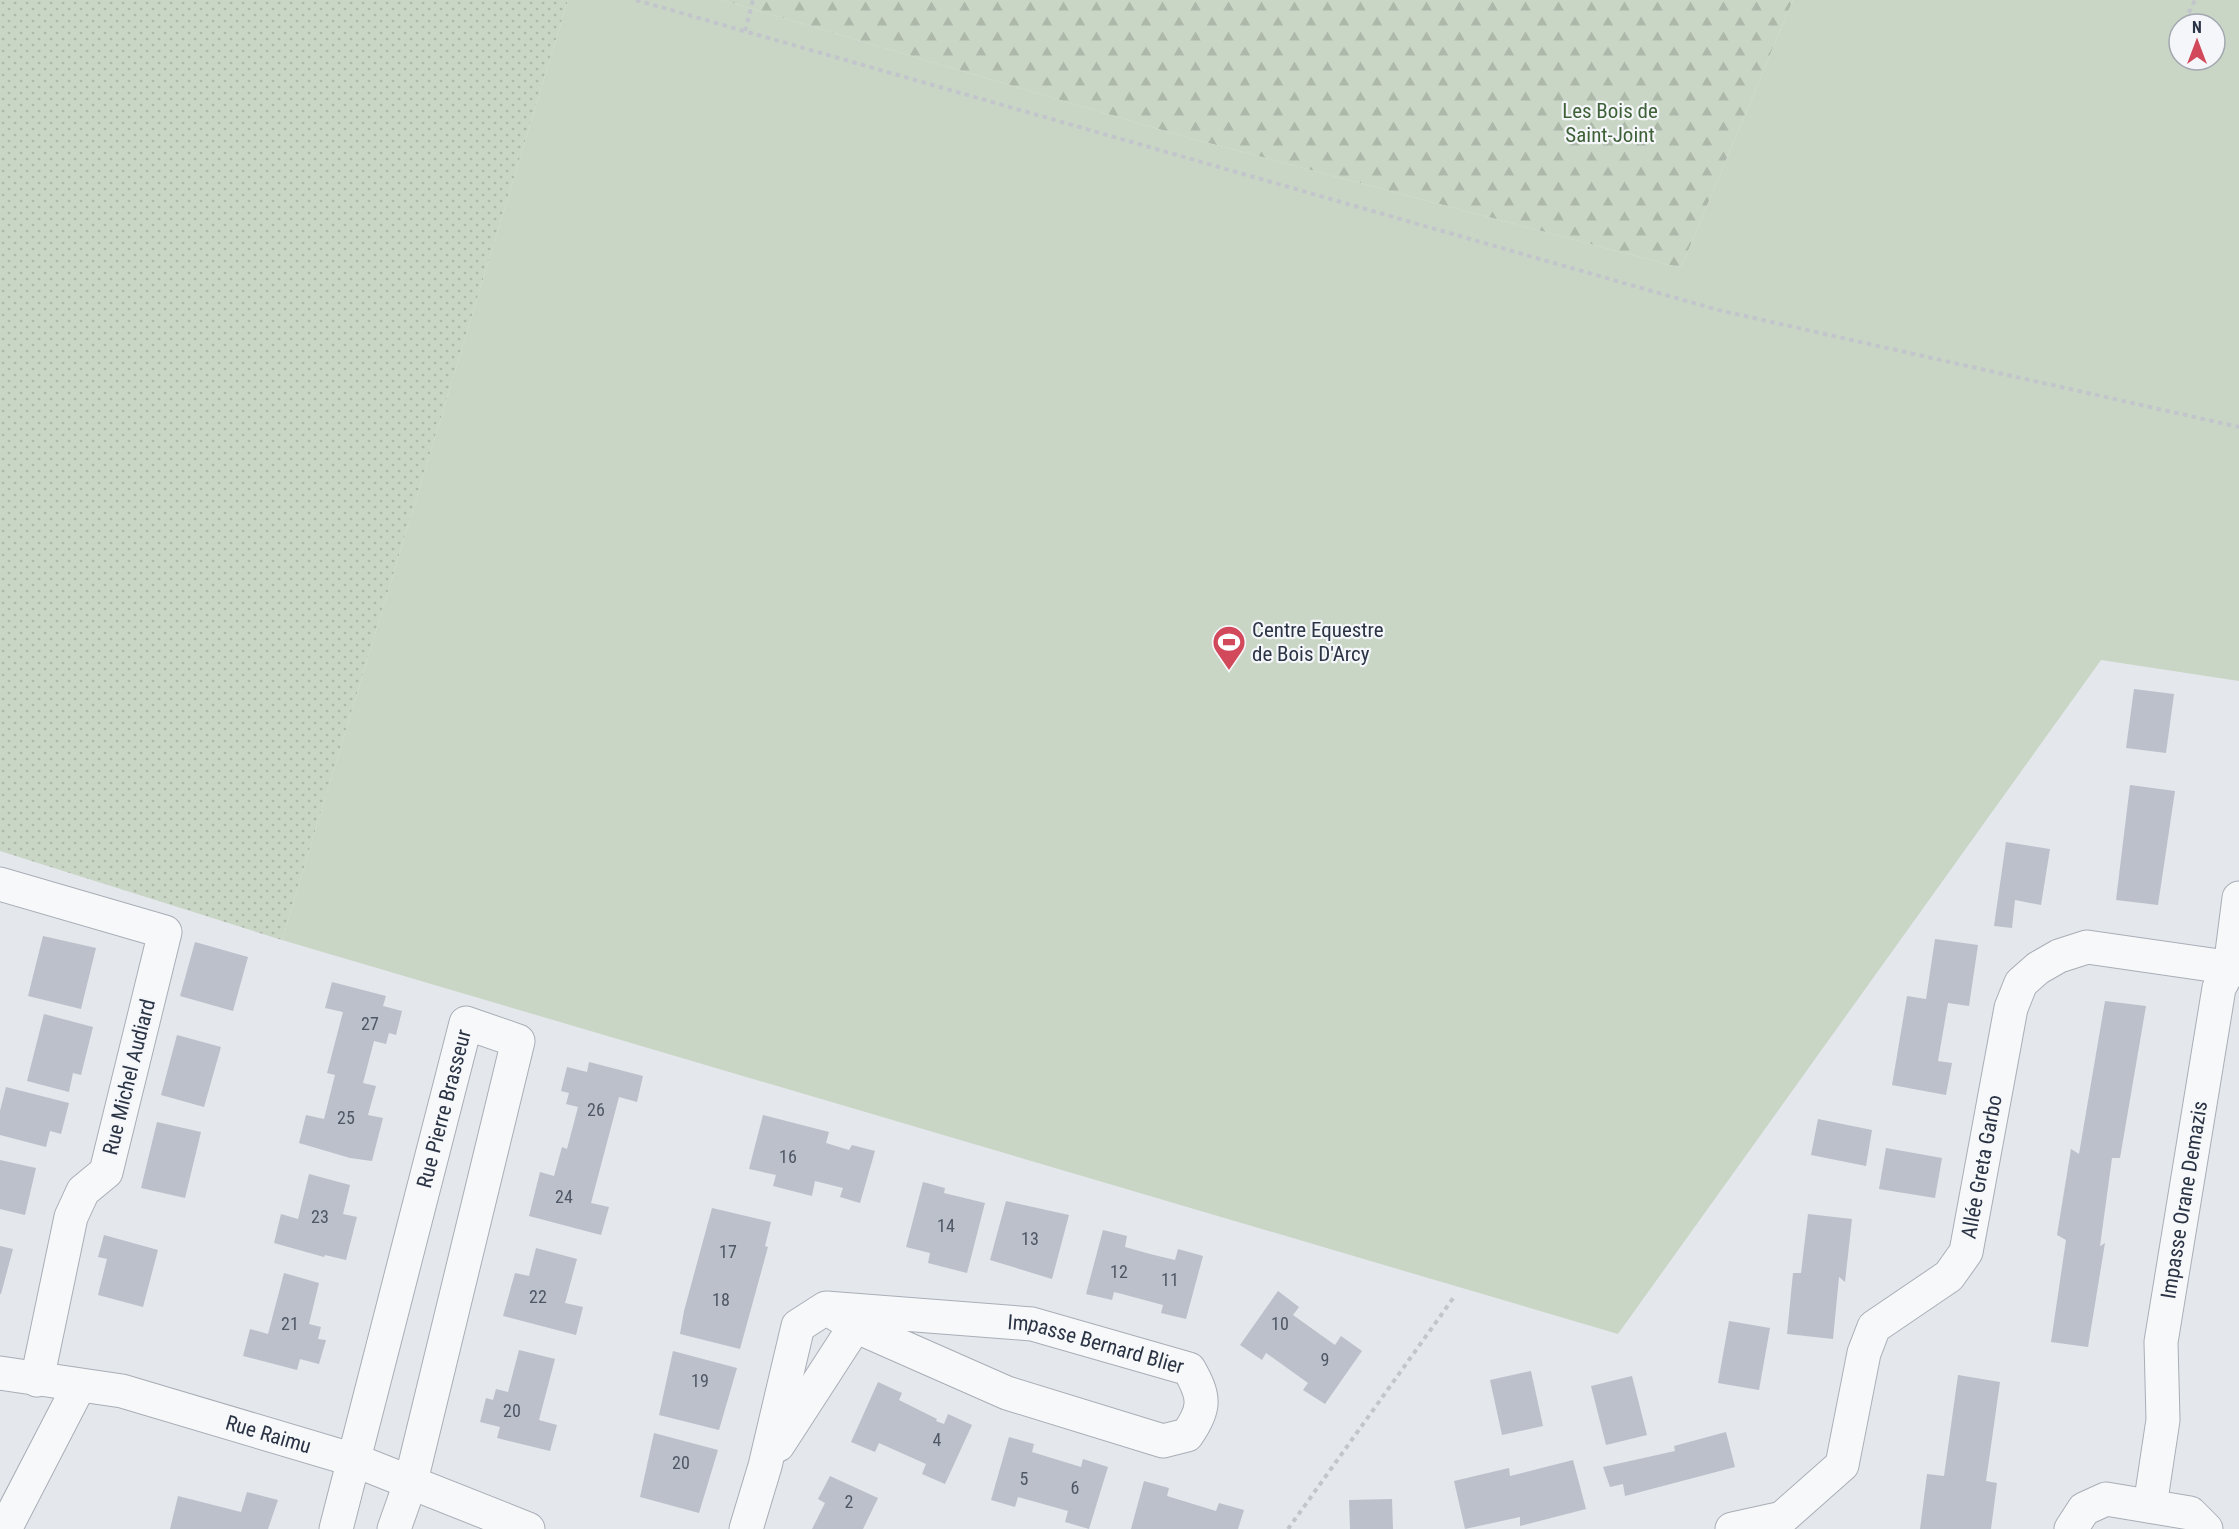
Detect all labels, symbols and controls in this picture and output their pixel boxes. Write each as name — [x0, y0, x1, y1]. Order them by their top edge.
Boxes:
north arrow — [2167, 12, 2227, 72]
text: N — [2192, 18, 2202, 37]
park label: Les Bois de Saint-Joint — [1562, 99, 1658, 147]
place label: Centre Equestre de Bois D'Arcy — [1252, 618, 1384, 666]
sports icon: Centre Equestre de Bois D'Arcy — [1211, 624, 1247, 671]
street label: Rue Michel Audiard — [98, 996, 160, 1158]
house number: 27 — [361, 1013, 379, 1034]
street label: Rue Pierre Brasseur — [412, 1027, 476, 1190]
street label: Allée Greta Garbo — [1957, 1093, 2007, 1241]
house number: 26 — [587, 1099, 605, 1120]
street label: Impasse Orane Demazis — [2156, 1099, 2212, 1301]
house number: 25 — [337, 1107, 355, 1128]
house number: 16 — [779, 1146, 797, 1167]
house number: 24 — [555, 1186, 573, 1207]
house number: 23 — [311, 1206, 329, 1227]
house number: 14 — [937, 1215, 955, 1236]
house number: 13 — [1021, 1228, 1039, 1249]
house number: 17 — [719, 1241, 737, 1262]
house number: 12 — [1110, 1261, 1128, 1282]
house number: 11 — [1161, 1269, 1179, 1290]
house number: 22 — [529, 1286, 547, 1307]
house number: 18 — [712, 1289, 730, 1310]
street label: Impasse Bernard Blier — [1007, 1310, 1187, 1379]
house number: 21 — [281, 1313, 299, 1334]
house number: 10 — [1271, 1313, 1289, 1334]
house number: 9 — [1321, 1349, 1329, 1370]
house number: 19 — [691, 1370, 709, 1391]
house number: 20 — [503, 1400, 521, 1421]
street label: Rue Raimu — [223, 1410, 314, 1459]
house number: 4 — [933, 1429, 942, 1450]
house number: 20 — [672, 1452, 690, 1473]
house number: 5 — [1020, 1468, 1029, 1489]
house number: 6 — [1071, 1477, 1079, 1498]
house number: 2 — [845, 1491, 854, 1512]

